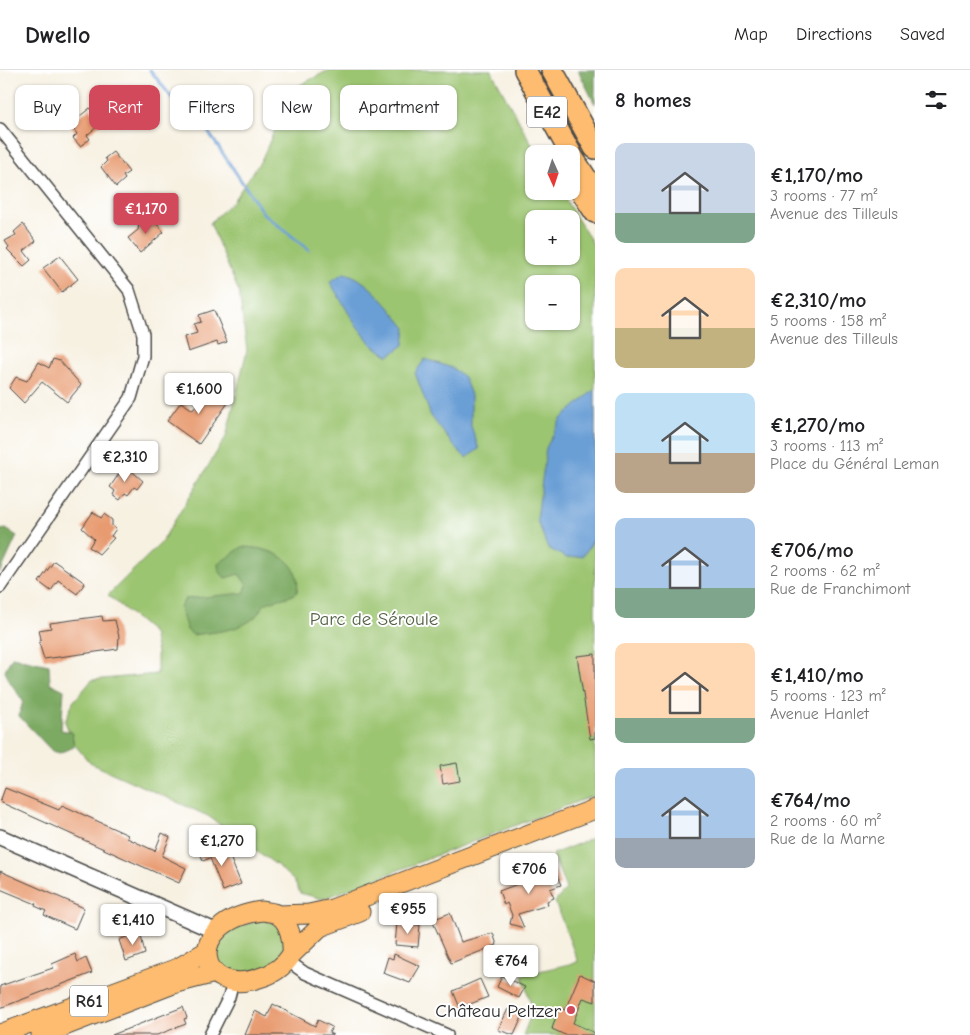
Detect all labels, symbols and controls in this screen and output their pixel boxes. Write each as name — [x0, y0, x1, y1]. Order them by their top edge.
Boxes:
text: Dwello — [25, 21, 90, 49]
text: Map — [734, 24, 768, 45]
text: Directions — [796, 24, 872, 45]
text: Saved — [900, 24, 945, 45]
chip: Buy — [15, 85, 79, 130]
chip: Rent — [89, 85, 160, 130]
chip: Filters — [170, 85, 253, 130]
chip: New — [263, 85, 330, 130]
chip: Apartment — [340, 85, 457, 130]
icon: filters — [922, 86, 950, 114]
text: 8 homes — [615, 88, 691, 112]
road number: E42 — [527, 97, 567, 128]
north arrow — [525, 145, 580, 200]
map controls — [525, 145, 580, 330]
icon: home — [655, 163, 715, 223]
text: €1,170/mo — [770, 163, 863, 187]
text: 3 rooms · 77 m² — [770, 187, 878, 205]
pin: €1,170 — [105, 192, 187, 235]
text: €1,170 — [124, 200, 168, 218]
text: Avenue des Tilleuls — [770, 205, 898, 223]
button: + — [525, 210, 580, 265]
button: − — [525, 275, 580, 330]
icon: home — [655, 288, 715, 348]
text: €2,310/mo — [770, 288, 866, 312]
text: 5 rooms · 158 m² — [770, 312, 886, 330]
text: Avenue des Tilleuls — [770, 330, 898, 348]
pin: €1,600 — [158, 372, 240, 415]
text: €1,600 — [175, 380, 223, 398]
icon: home — [655, 413, 715, 473]
text: €1,270/mo — [770, 413, 865, 437]
text: 3 rooms · 113 m² — [770, 437, 883, 455]
pin: €2,310 — [84, 440, 166, 483]
text: €2,310 — [102, 448, 148, 466]
text: Place du Général Leman — [770, 455, 939, 473]
icon: home — [655, 538, 715, 598]
text: €706/mo — [770, 538, 854, 562]
text: 2 rooms · 62 m² — [770, 562, 880, 580]
text: Rue de Franchimont — [770, 580, 910, 598]
park label: Parc de Séroule — [310, 608, 438, 630]
icon: home — [655, 663, 715, 723]
text: €1,410/mo — [770, 663, 864, 687]
text: 5 rooms · 123 m² — [770, 687, 886, 705]
text: Avenue Hanlet — [770, 705, 869, 723]
icon: home — [655, 788, 715, 848]
text: €764/mo — [770, 788, 851, 812]
text: 2 rooms · 60 m² — [770, 812, 881, 830]
pin: €1,270 — [181, 824, 263, 867]
text: Rue de la Marne — [770, 830, 885, 848]
text: €1,270 — [200, 832, 244, 850]
pin: €706 — [499, 852, 559, 895]
text: €706 — [511, 860, 547, 878]
pin: €955 — [378, 892, 438, 935]
text: €955 — [390, 900, 426, 918]
pin: €1,410 — [92, 904, 174, 946]
text: €1,410 — [111, 911, 155, 929]
pin: €764 — [481, 944, 541, 987]
text: €764 — [494, 952, 528, 970]
road number: R61 — [70, 986, 108, 1016]
place label: Château Peltzer — [435, 1000, 561, 1022]
marker: Château Peltzer — [565, 1004, 577, 1016]

